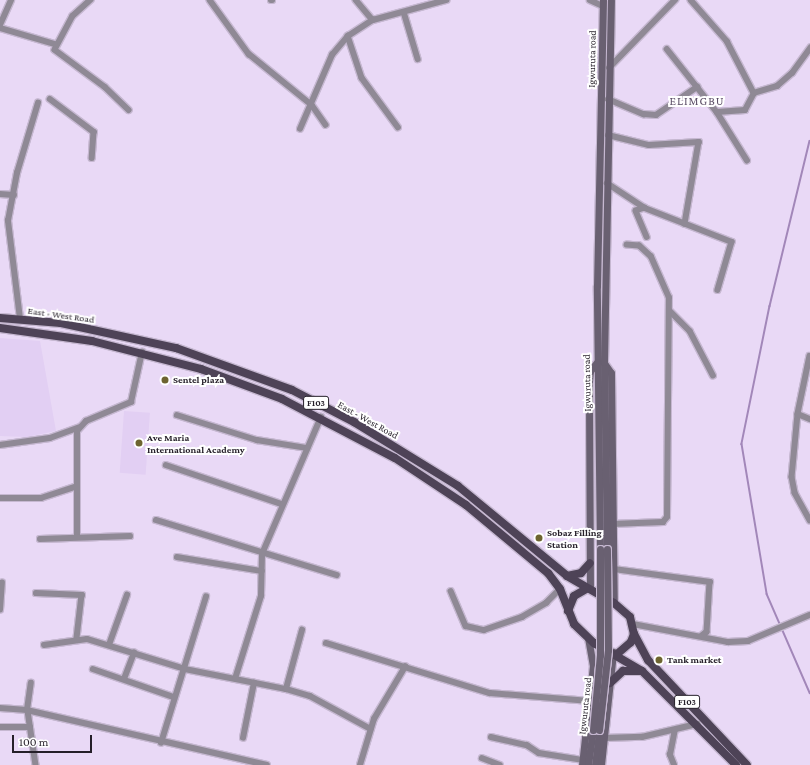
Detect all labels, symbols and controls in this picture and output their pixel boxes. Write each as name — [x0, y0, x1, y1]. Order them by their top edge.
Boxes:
street label: Igwuruta road — [586, 30, 598, 88]
district label: ELIMGBU — [669, 95, 725, 109]
street label: East - West Road — [27, 304, 95, 326]
street label: Igwuruta road — [581, 354, 593, 412]
place label: Sentel plaza — [173, 374, 224, 386]
marker: Sentel plaza — [160, 375, 170, 385]
road number: F103 — [303, 396, 329, 410]
street label: East - West Road — [336, 398, 400, 442]
place label: Ave Maria International Academy — [147, 431, 245, 454]
marker: Ave Maria International Academy — [134, 438, 144, 448]
place label: Sobaz Filling Station — [547, 526, 602, 550]
marker: Sobaz Filling Station — [534, 533, 544, 543]
place label: Tank market — [667, 654, 721, 666]
marker: Tank market — [654, 655, 664, 665]
street label: Igwuruta road — [576, 677, 594, 735]
road number: F103 — [674, 695, 700, 709]
scale bar — [14, 727, 94, 753]
text: 100 m — [19, 735, 48, 749]

